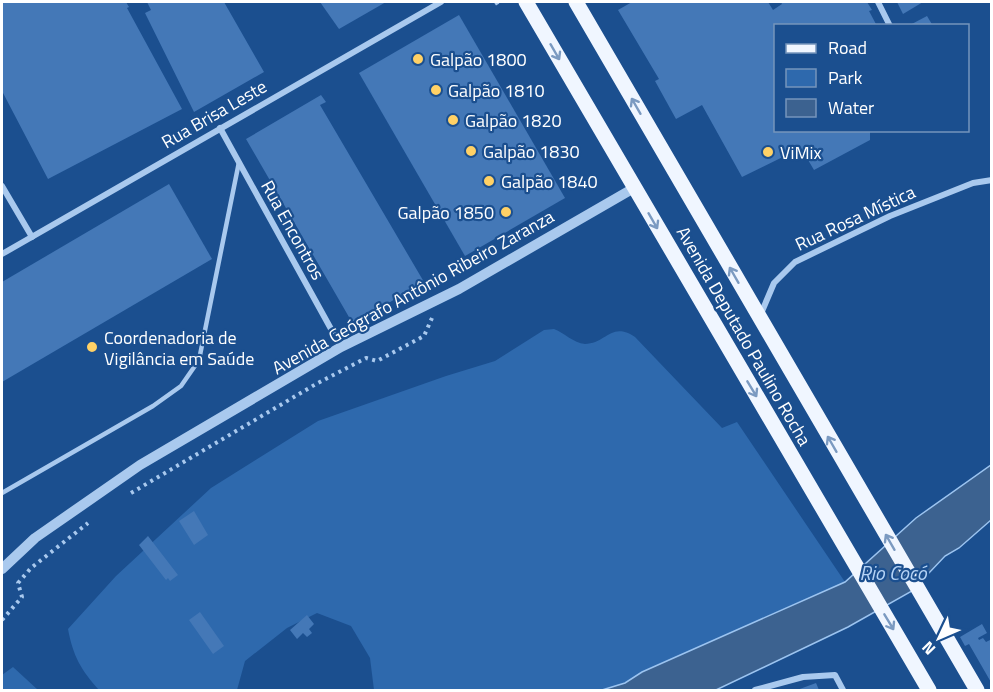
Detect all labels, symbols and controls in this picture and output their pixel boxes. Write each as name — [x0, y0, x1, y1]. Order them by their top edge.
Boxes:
legend — [774, 24, 969, 132]
text: Road — [828, 34, 867, 61]
one-way arrow — [550, 43, 562, 60]
place label: Galpão 1800 — [430, 46, 527, 73]
marker: Galpão 1800 — [411, 52, 425, 66]
text: Park — [828, 64, 863, 91]
street label: Rua Brisa Leste — [156, 73, 272, 155]
place label: Galpão 1810 — [448, 77, 545, 104]
marker: Galpão 1810 — [429, 83, 443, 97]
text: Water — [828, 94, 874, 121]
one-way arrow — [630, 98, 642, 115]
place label: Galpão 1820 — [465, 107, 562, 134]
marker: Galpão 1820 — [446, 113, 460, 127]
place label: Galpão 1830 — [483, 138, 580, 165]
place label: ViMix — [780, 139, 822, 166]
marker: Galpão 1830 — [464, 144, 478, 158]
marker: ViMix — [761, 145, 775, 159]
place label: Galpão 1840 — [501, 168, 598, 195]
marker: Galpão 1840 — [482, 174, 496, 188]
street label: Rua Encontros — [254, 175, 332, 285]
street label: Rua Rosa Mística — [790, 178, 920, 258]
place label: Galpão 1850 — [397, 199, 494, 226]
street label: Avenida Geógrafo Antônio Ribeiro Zaranza — [267, 203, 559, 381]
marker: Galpão 1850 — [499, 205, 513, 219]
one-way arrow — [648, 212, 660, 229]
street label: Avenida Deputado Paulino Rocha — [670, 221, 818, 451]
one-way arrow — [727, 267, 739, 284]
place label: Coordenadoria de Vigilância em Saúde — [104, 324, 254, 372]
marker: Coordenadoria de Vigilância em Saúde — [85, 340, 99, 354]
one-way arrow — [746, 380, 758, 397]
one-way arrow — [826, 435, 837, 453]
one-way arrow — [883, 534, 895, 551]
water label: Rio Cocó — [859, 557, 928, 588]
north arrow — [909, 608, 969, 668]
one-way arrow — [884, 613, 896, 630]
text: N — [916, 636, 941, 661]

